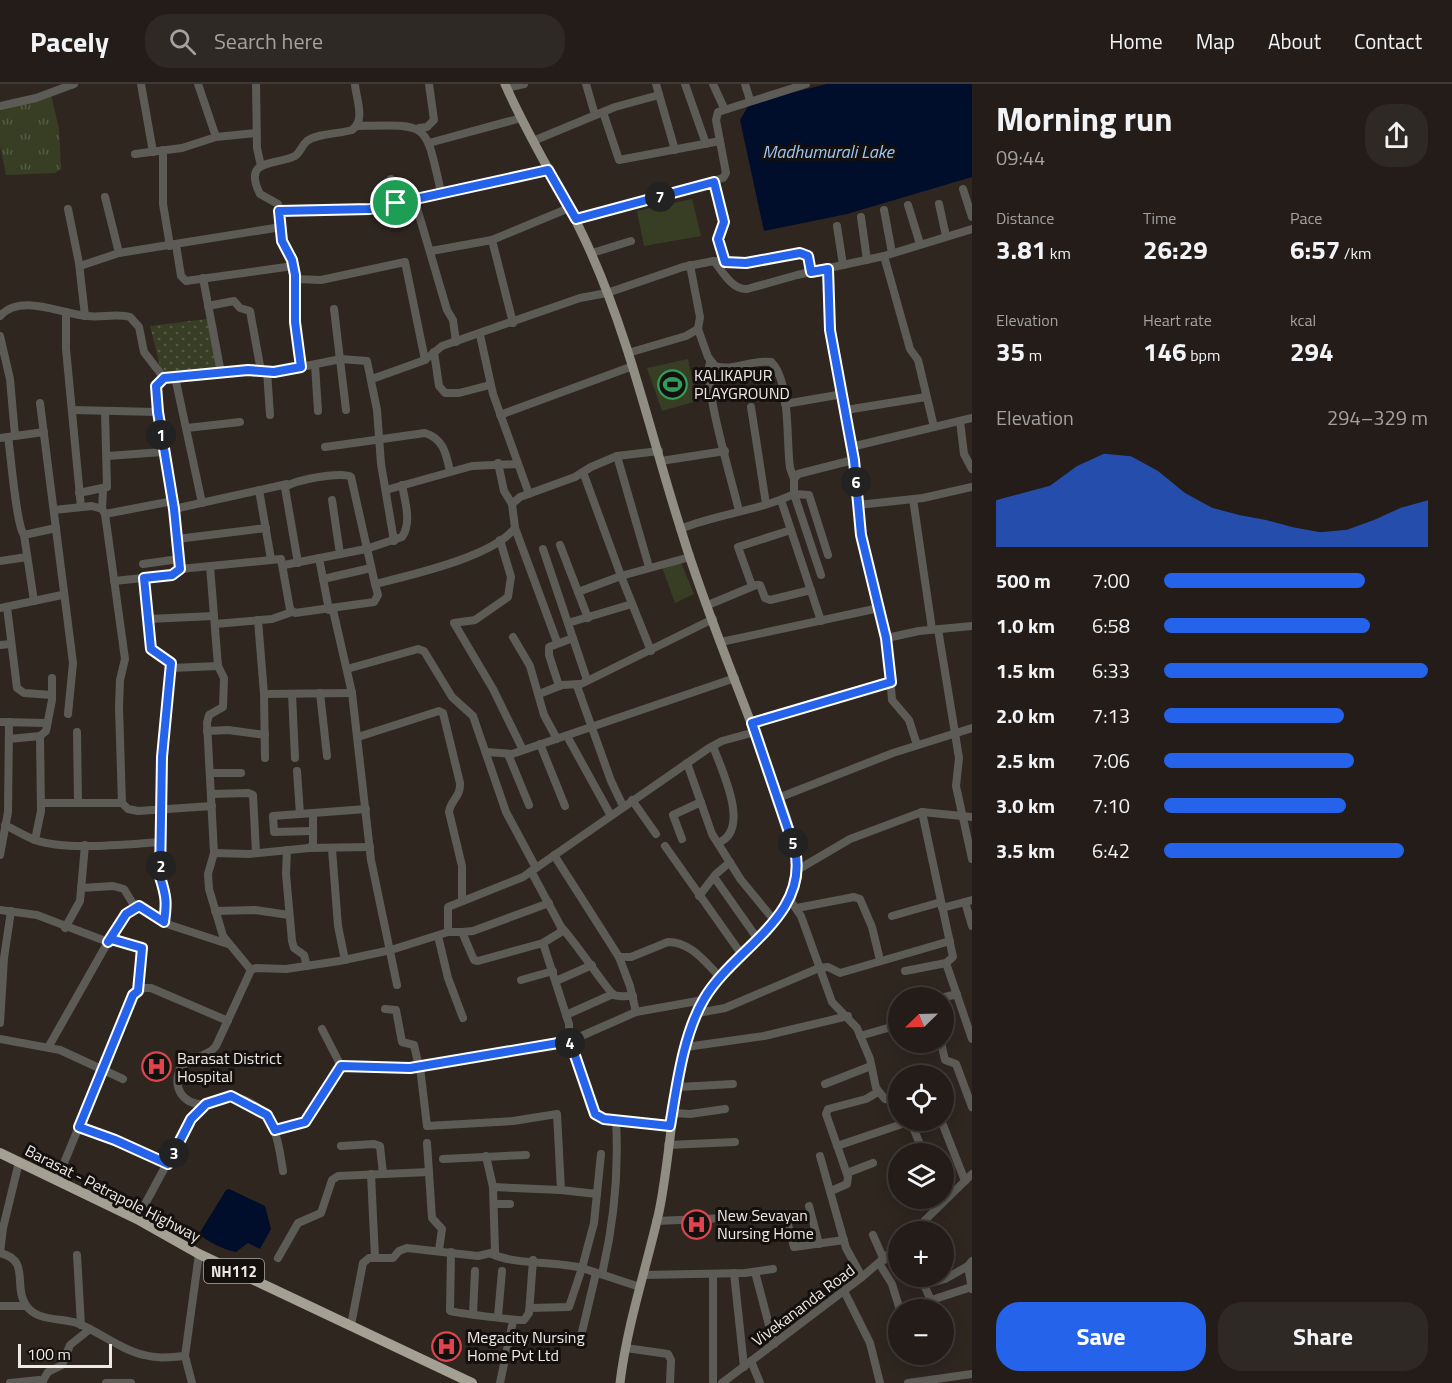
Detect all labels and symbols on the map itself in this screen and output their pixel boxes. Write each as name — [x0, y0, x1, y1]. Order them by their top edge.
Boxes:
water label: Madhumurali Lake — [762, 138, 895, 165]
pin — [370, 177, 421, 228]
pin: 7 — [645, 182, 675, 212]
place label: KALIKAPUR PLAYGROUND — [694, 363, 790, 405]
sports icon: KALIKAPUR PLAYGROUND — [657, 368, 689, 400]
pin: 1 — [146, 420, 176, 450]
pin: 6 — [841, 467, 871, 497]
pin: 5 — [778, 828, 808, 858]
pin: 2 — [146, 851, 176, 881]
north arrow — [888, 987, 954, 1053]
pin: 4 — [555, 1028, 585, 1058]
place label: Barasat District Hospital — [177, 1046, 282, 1088]
hospital icon: Barasat District Hospital — [140, 1051, 172, 1083]
street label: Barasat - Petrapole Highway — [21, 1138, 205, 1248]
pin: 3 — [159, 1138, 189, 1168]
place label: New Sevayan Nursing Home — [717, 1203, 814, 1245]
hospital icon: New Sevayan Nursing Home — [680, 1208, 712, 1240]
street label: Vivekananda Road — [746, 1258, 860, 1352]
road number: NH112 — [204, 1259, 264, 1283]
place label: Megacity Nursing Home Pvt Ltd — [467, 1325, 585, 1367]
hospital icon: Megacity Nursing Home Pvt Ltd — [430, 1330, 462, 1362]
scale bar — [18, 1341, 112, 1368]

